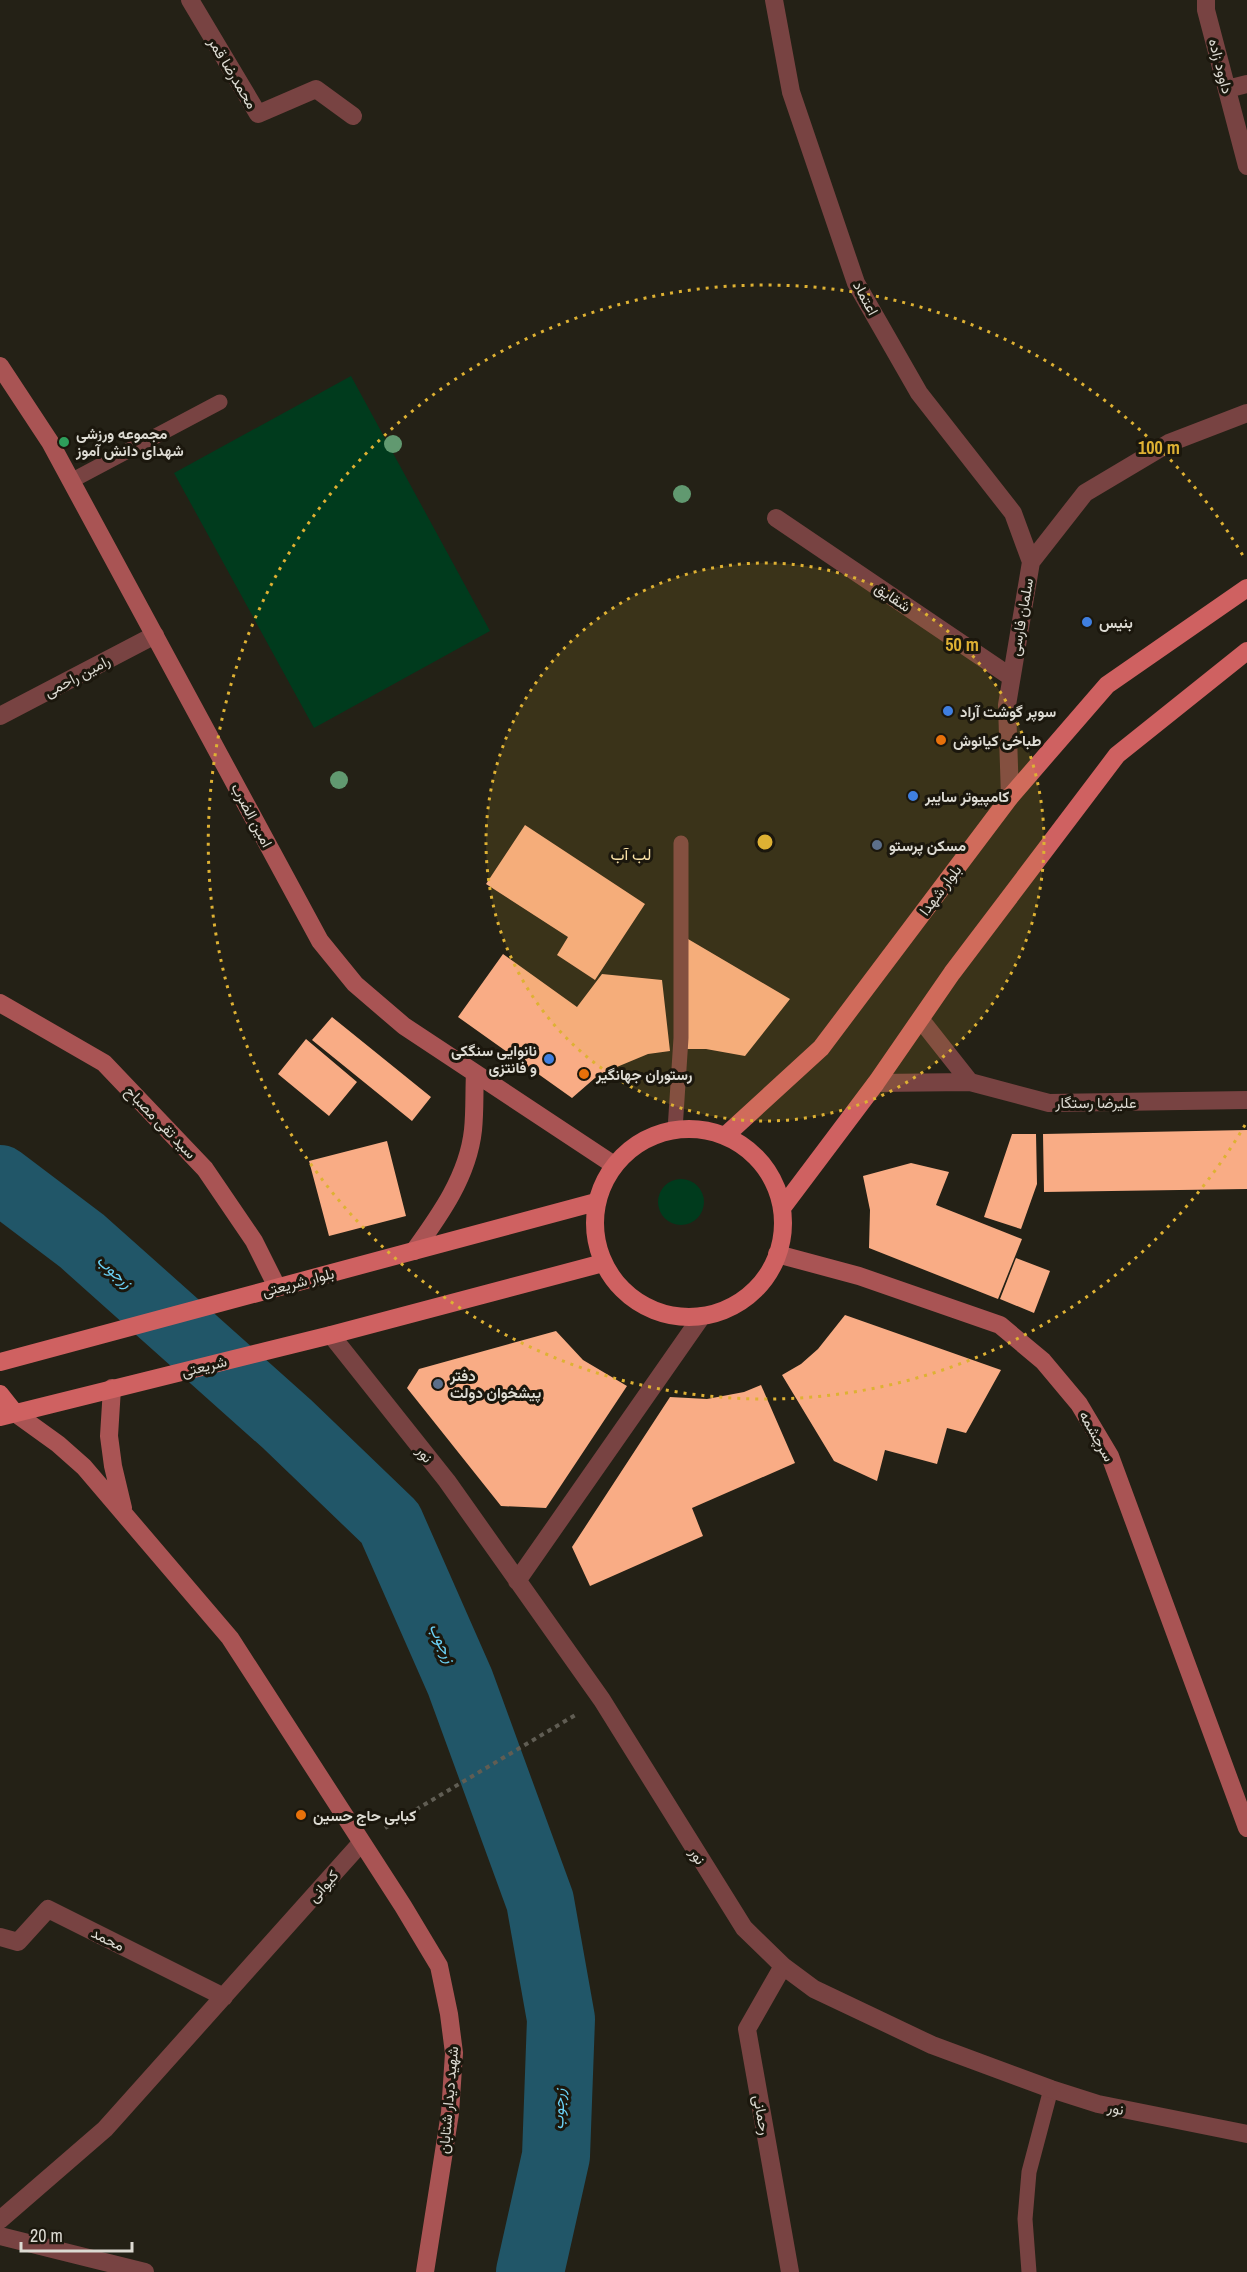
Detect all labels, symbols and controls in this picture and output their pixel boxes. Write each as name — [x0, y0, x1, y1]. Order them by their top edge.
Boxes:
street label: محمدرضا قمر — [203, 32, 263, 113]
street label: داوود زاده — [1204, 36, 1238, 96]
street label: اعتماد — [848, 277, 884, 319]
place label: مجموعه ورزشی شهدای دانش آموز — [75, 423, 184, 461]
marker: مجموعه ورزشی شهدای دانش آموز — [57, 435, 71, 449]
text: 100 m — [1138, 435, 1180, 460]
street label: سلمان فارسی — [1004, 576, 1038, 658]
street label: شقایق — [871, 577, 915, 617]
place label: بنیس — [1099, 612, 1133, 633]
marker: بنیس — [1080, 615, 1094, 629]
text: 50 m — [945, 632, 979, 657]
street label: رامین راحمی — [40, 650, 114, 702]
place label: سوپر گوشت آراد — [960, 701, 1056, 722]
marker: سوپر گوشت آراد — [941, 704, 955, 718]
place label: طباخی کیانوش — [953, 730, 1041, 751]
marker: طباخی کیانوش — [934, 733, 948, 747]
street label: امین الضرب — [226, 779, 278, 851]
place label: کامپیوتر سایبر — [924, 786, 1009, 807]
marker: کامپیوتر سایبر — [906, 789, 920, 803]
centre of rings — [755, 832, 775, 852]
place label: مسکن پرستو — [889, 835, 966, 856]
marker: مسکن پرستو — [870, 838, 884, 852]
district label: لب آب — [611, 843, 651, 865]
street label: بلوار شهدا — [914, 860, 966, 920]
place label: نانوایی سنگکی و فانتزی — [451, 1040, 537, 1078]
marker: نانوایی سنگکی و فانتزی — [542, 1052, 556, 1066]
place label: رستوران جهانگیر — [595, 1064, 692, 1085]
marker: رستوران جهانگیر — [577, 1067, 591, 1081]
street label: سید تقی مصباح — [120, 1081, 201, 1164]
street label: علیرضا رستگار — [1054, 1092, 1137, 1113]
water label: زرجوب — [92, 1249, 139, 1294]
street label: بلوار شریعتی — [260, 1262, 336, 1302]
street label: شریعتی — [179, 1350, 229, 1382]
place label: دفتر پیشخوان دولت — [449, 1365, 541, 1403]
marker: دفتر پیشخوان دولت — [431, 1377, 445, 1391]
street label: سرچشمه — [1074, 1407, 1120, 1466]
street label: نور — [411, 1440, 438, 1467]
water label: زرجوب — [425, 1620, 462, 1668]
place label: کبابی حاج حسین — [313, 1805, 416, 1826]
marker: کبابی حاج حسین — [294, 1808, 308, 1822]
street label: نور — [684, 1843, 711, 1868]
street label: کیوانی — [303, 1865, 343, 1907]
street label: محمد — [88, 1922, 128, 1956]
street label: شهید دیدار شتابان — [433, 2045, 463, 2155]
water label: زرجوب — [546, 2086, 570, 2130]
street label: رحمانی — [748, 2093, 776, 2137]
street label: نور — [1105, 2096, 1126, 2120]
scale bar — [21, 2215, 132, 2253]
text: 20 m — [30, 2223, 63, 2248]

